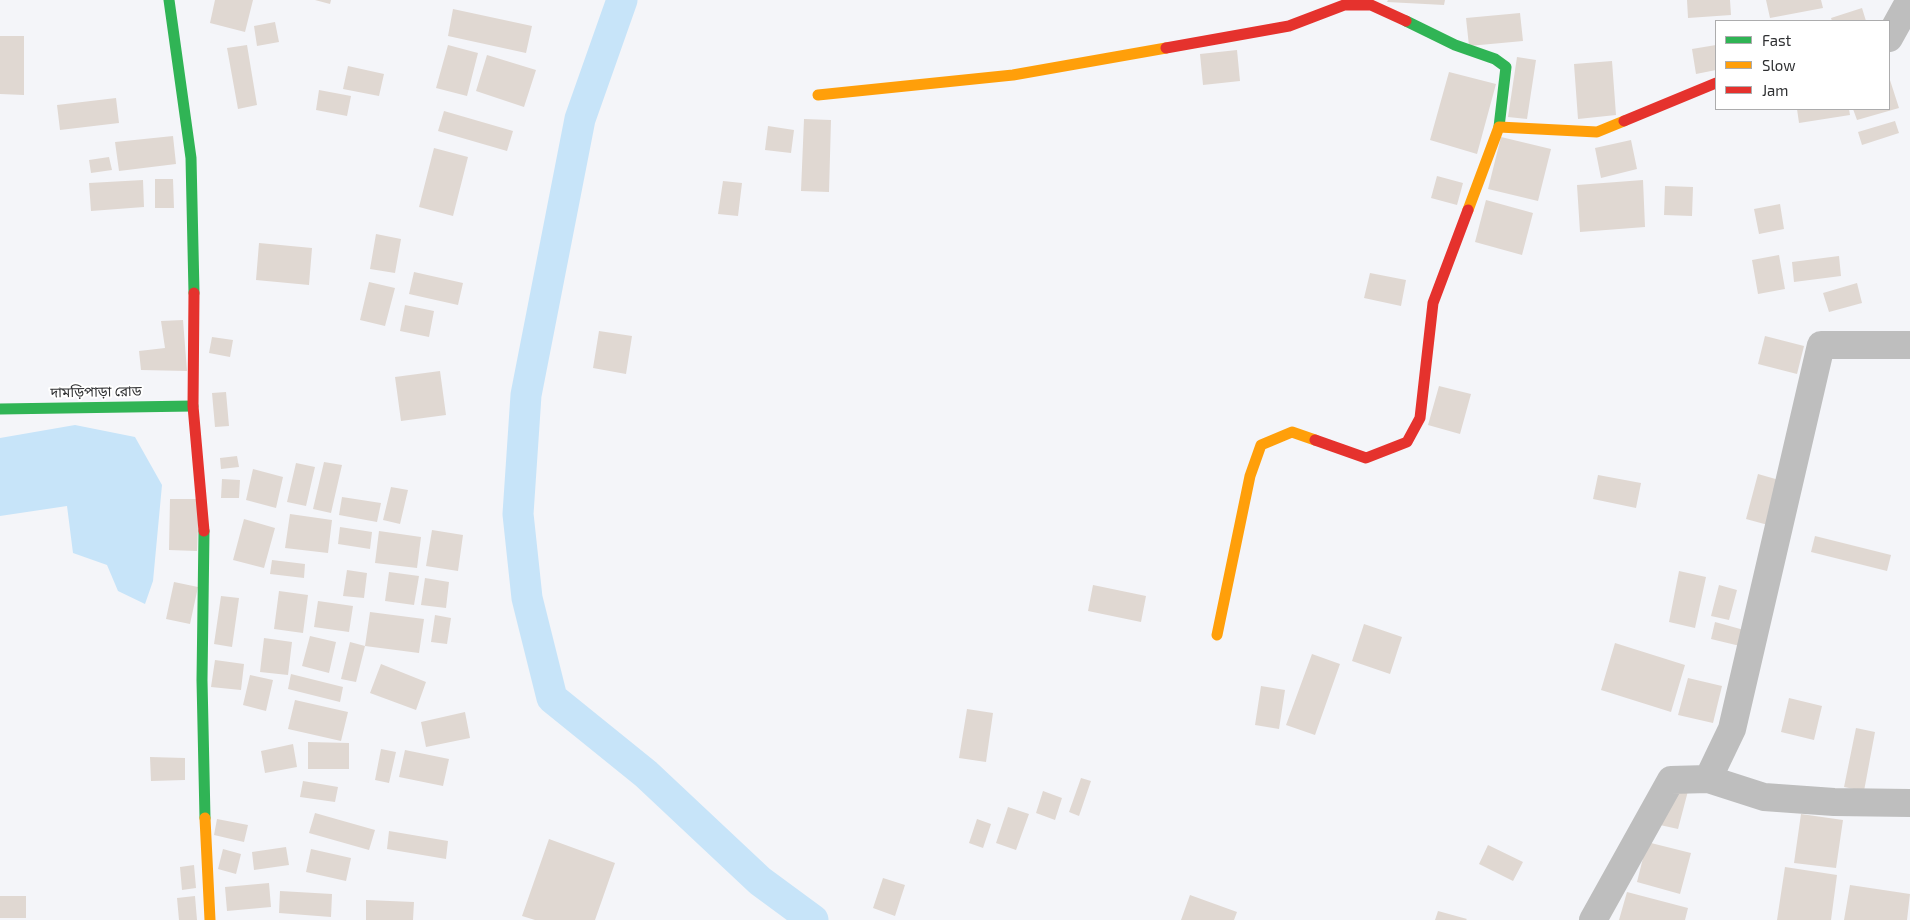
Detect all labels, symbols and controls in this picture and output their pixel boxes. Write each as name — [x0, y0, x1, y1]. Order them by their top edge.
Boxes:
legend — [1715, 20, 1890, 110]
text: Fast — [1762, 31, 1791, 49]
text: Slow — [1762, 56, 1796, 74]
text: Jam — [1762, 81, 1788, 99]
street label: দামড়িপাড়া রোড — [50, 383, 142, 401]

